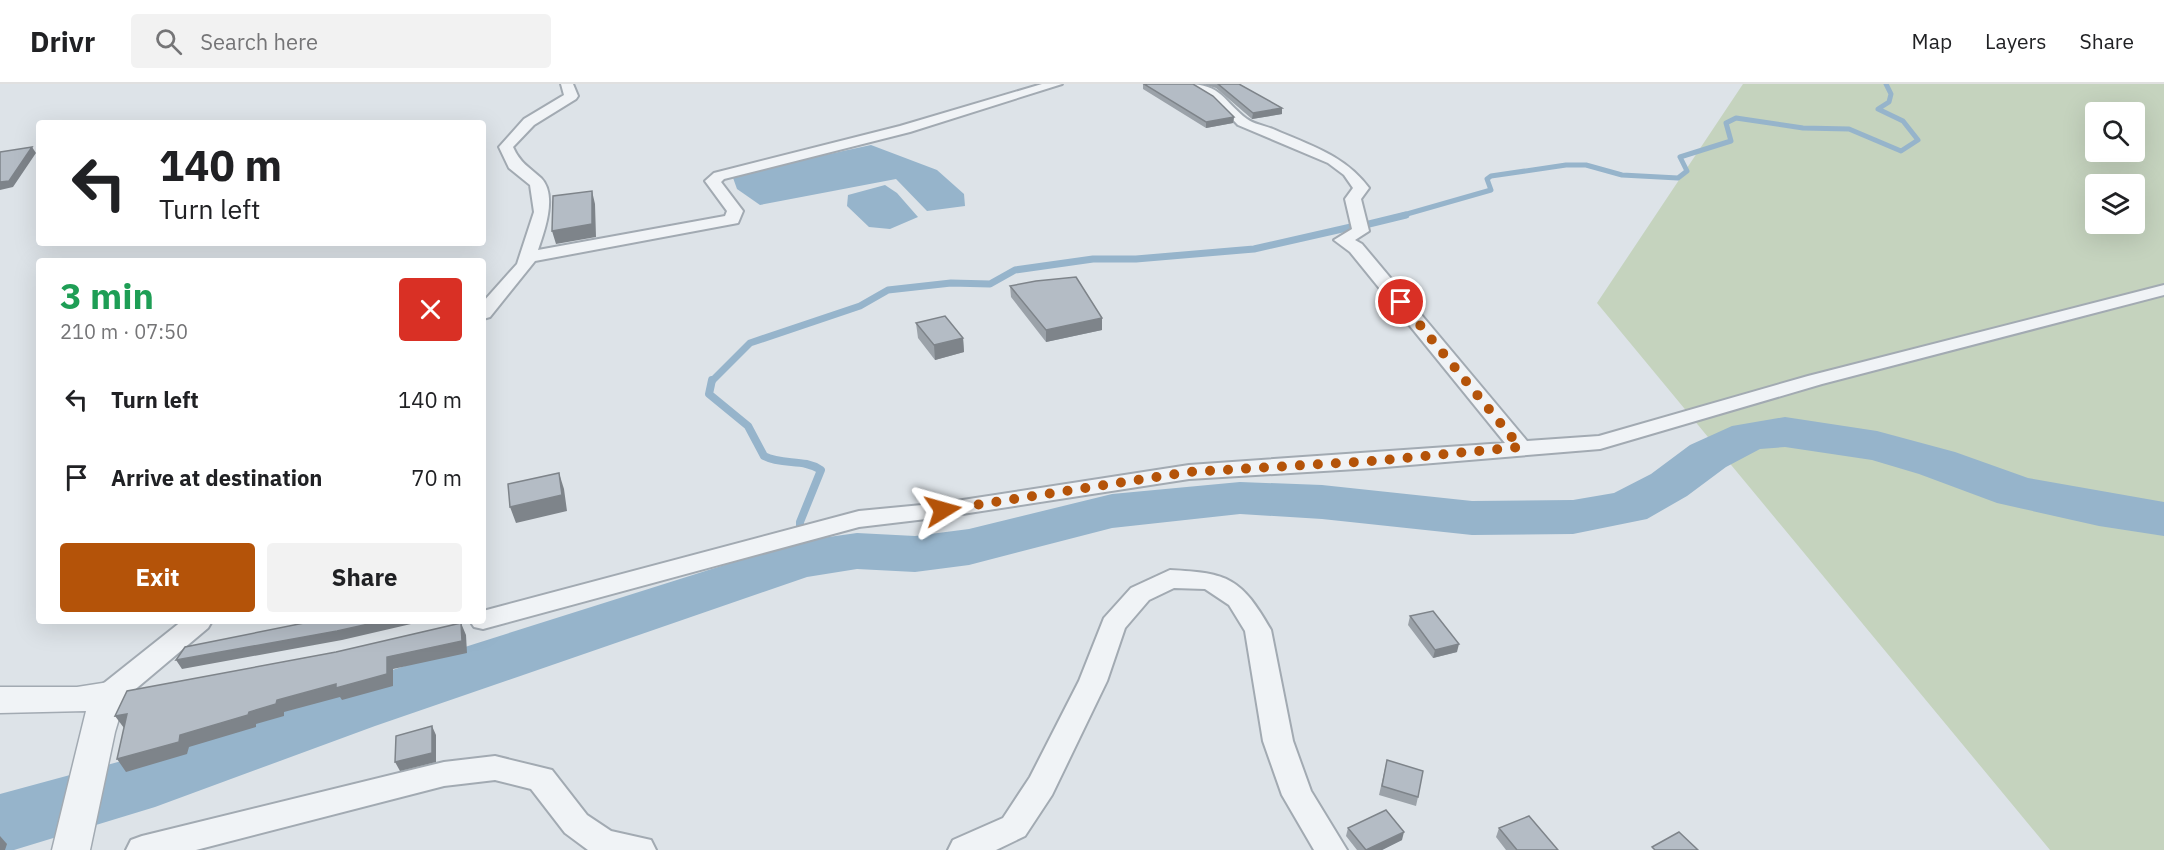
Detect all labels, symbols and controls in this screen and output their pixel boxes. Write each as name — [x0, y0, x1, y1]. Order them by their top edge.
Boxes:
search box — [131, 14, 551, 68]
text: Drivr — [30, 23, 95, 60]
icon: search — [152, 25, 185, 58]
text: Search here — [200, 27, 318, 56]
text: Map — [1912, 27, 1952, 55]
text: Layers — [1985, 27, 2047, 55]
text: Share — [2080, 27, 2134, 55]
map controls — [2085, 102, 2145, 234]
button: search — [2085, 102, 2145, 162]
text: 140 m — [159, 138, 282, 193]
icon: left — [60, 144, 138, 222]
button: layers — [2085, 174, 2145, 234]
text: Turn left — [159, 191, 260, 226]
text: 3 min — [60, 272, 154, 319]
pin — [1375, 276, 1426, 327]
button: close — [399, 278, 462, 341]
icon: arrive — [1384, 285, 1417, 318]
text: 210 m · 07:50 — [60, 318, 188, 345]
icon: left — [60, 383, 93, 416]
text: Turn left — [111, 385, 199, 414]
text: 140 m — [398, 385, 462, 414]
icon: arrive — [60, 461, 93, 494]
text: Arrive at destination — [111, 463, 322, 492]
text: 70 m — [411, 463, 462, 492]
position arrow — [911, 478, 975, 542]
button: Exit — [60, 543, 255, 612]
button: Share — [267, 543, 462, 612]

